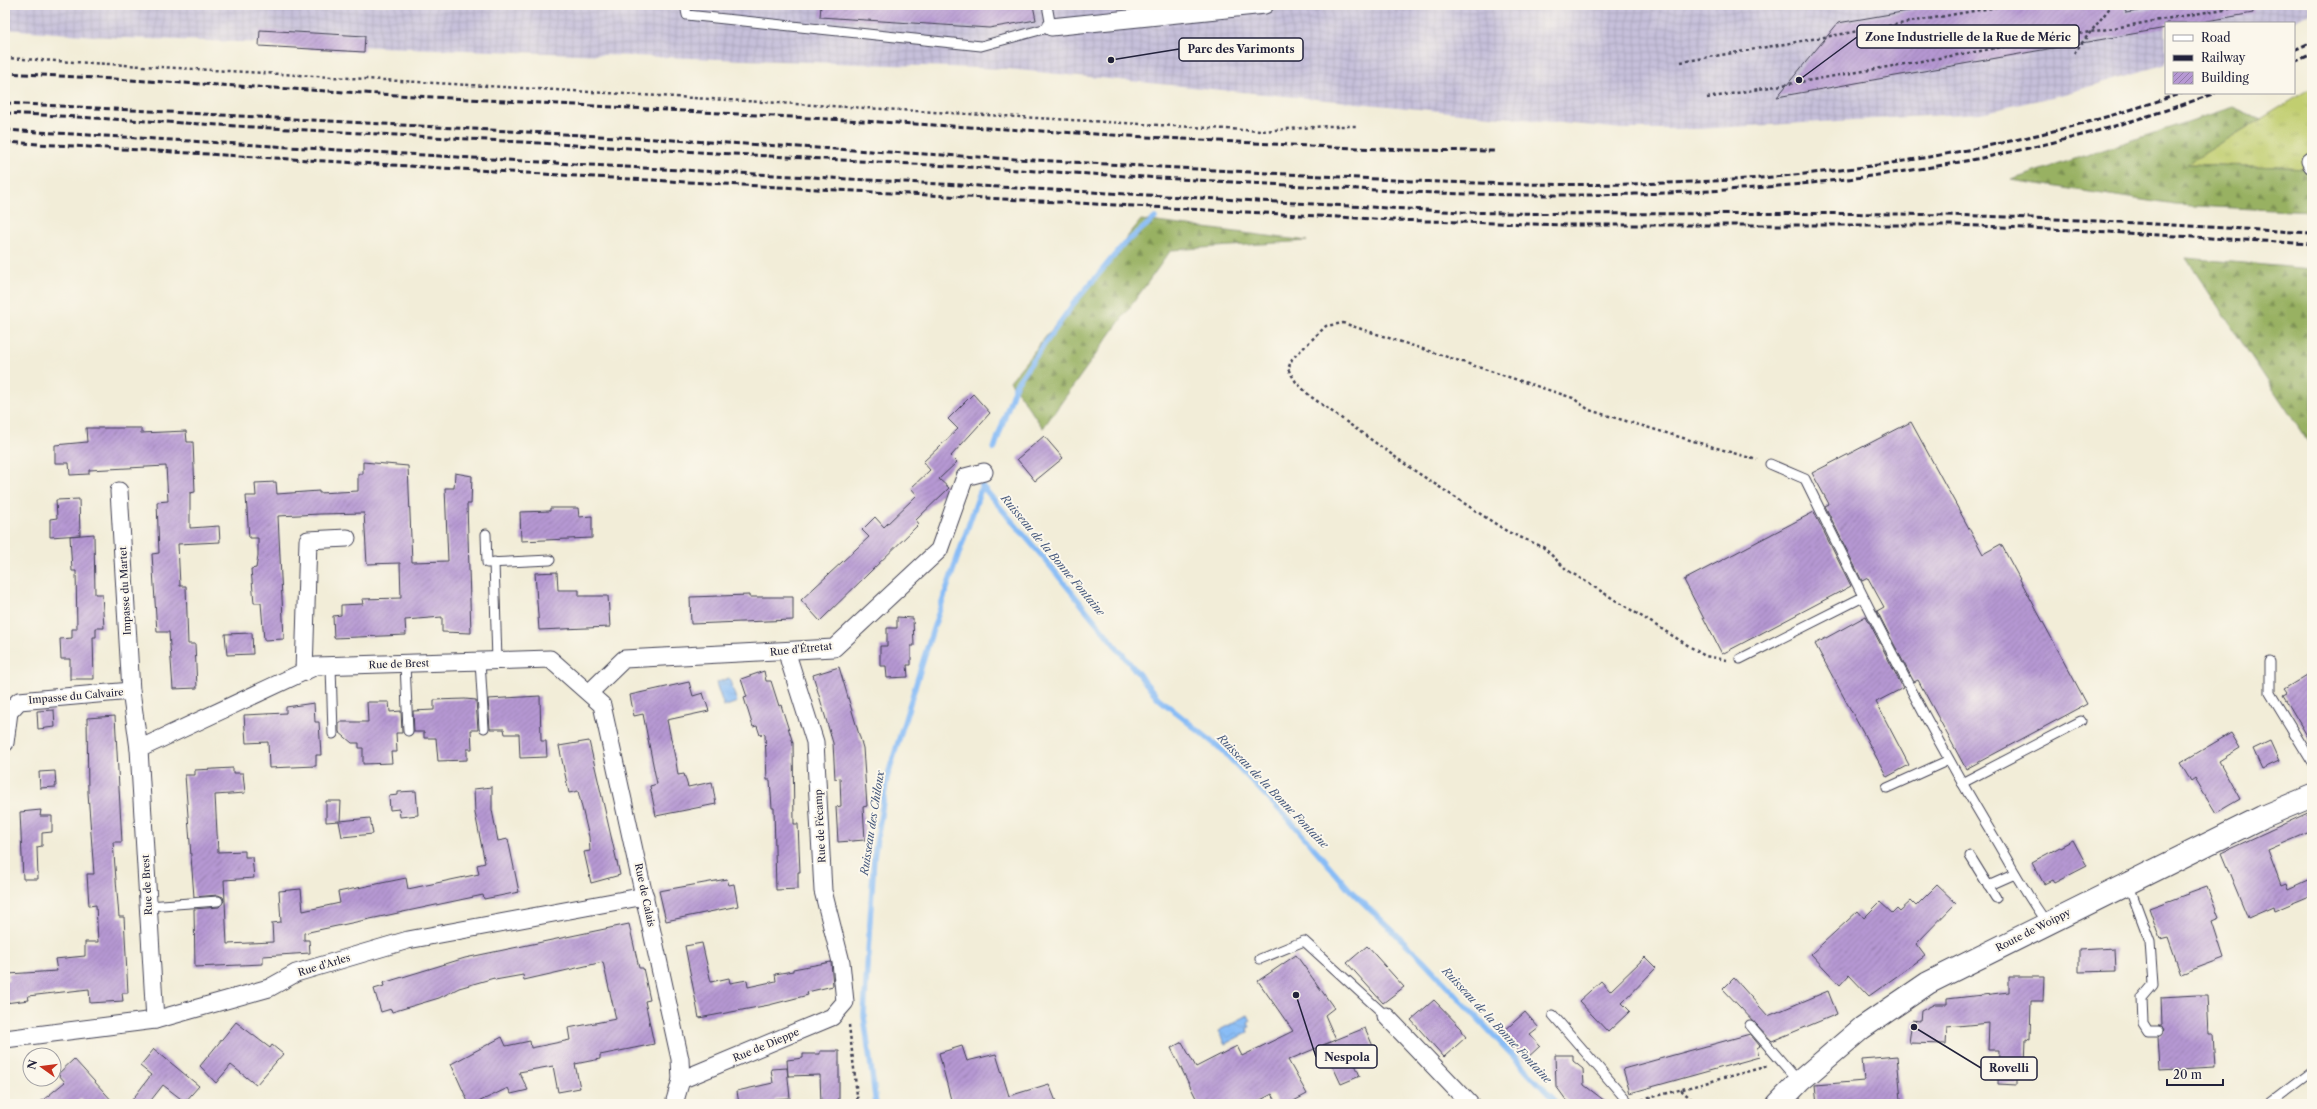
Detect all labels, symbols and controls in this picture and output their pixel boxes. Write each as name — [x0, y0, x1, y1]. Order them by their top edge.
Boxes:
legend — [2165, 22, 2295, 94]
callout: Zone Industrielle de la Rue de Méric — [1857, 25, 2079, 48]
text: Zone Industrielle de la Rue de Méric — [1865, 30, 2071, 44]
text: Road — [2201, 30, 2231, 45]
callout: Parc des Varimonts — [1179, 38, 1303, 61]
text: Parc des Varimonts — [1187, 42, 1295, 56]
text: Railway — [2201, 50, 2246, 65]
text: Building — [2201, 70, 2249, 85]
water label: Ruisseau de la Bonne Fontaine — [998, 491, 1108, 619]
street label: Impasse du Martet — [116, 546, 134, 636]
street label: Rue d'Étretat — [769, 639, 833, 659]
street label: Rue de Brest — [369, 656, 430, 672]
street label: Impasse du Calvaire — [28, 685, 124, 707]
water label: Ruisseau de la Bonne Fontaine — [1214, 730, 1332, 852]
water label: Ruisseau des Chiloux — [857, 769, 887, 877]
street label: Rue de Fécamp — [812, 789, 828, 863]
street label: Rue de Brest — [139, 854, 155, 916]
street label: Rue de Calais — [632, 862, 658, 928]
street label: Route de Woippy — [1993, 905, 2073, 954]
street label: Rue d'Arles — [296, 951, 352, 979]
water label: Ruisseau de la Bonne Fontaine — [1439, 963, 1555, 1087]
street label: Rue de Dieppe — [731, 1025, 801, 1065]
callout: Nespola — [1316, 1045, 1377, 1068]
north arrow — [22, 1047, 62, 1087]
text: Nespola — [1324, 1050, 1370, 1064]
callout: Rovelli — [1981, 1057, 2037, 1080]
text: N — [24, 1058, 40, 1071]
text: Rovelli — [1989, 1061, 2029, 1075]
scale bar — [2167, 1061, 2223, 1087]
text: 20 m — [2173, 1067, 2202, 1082]

